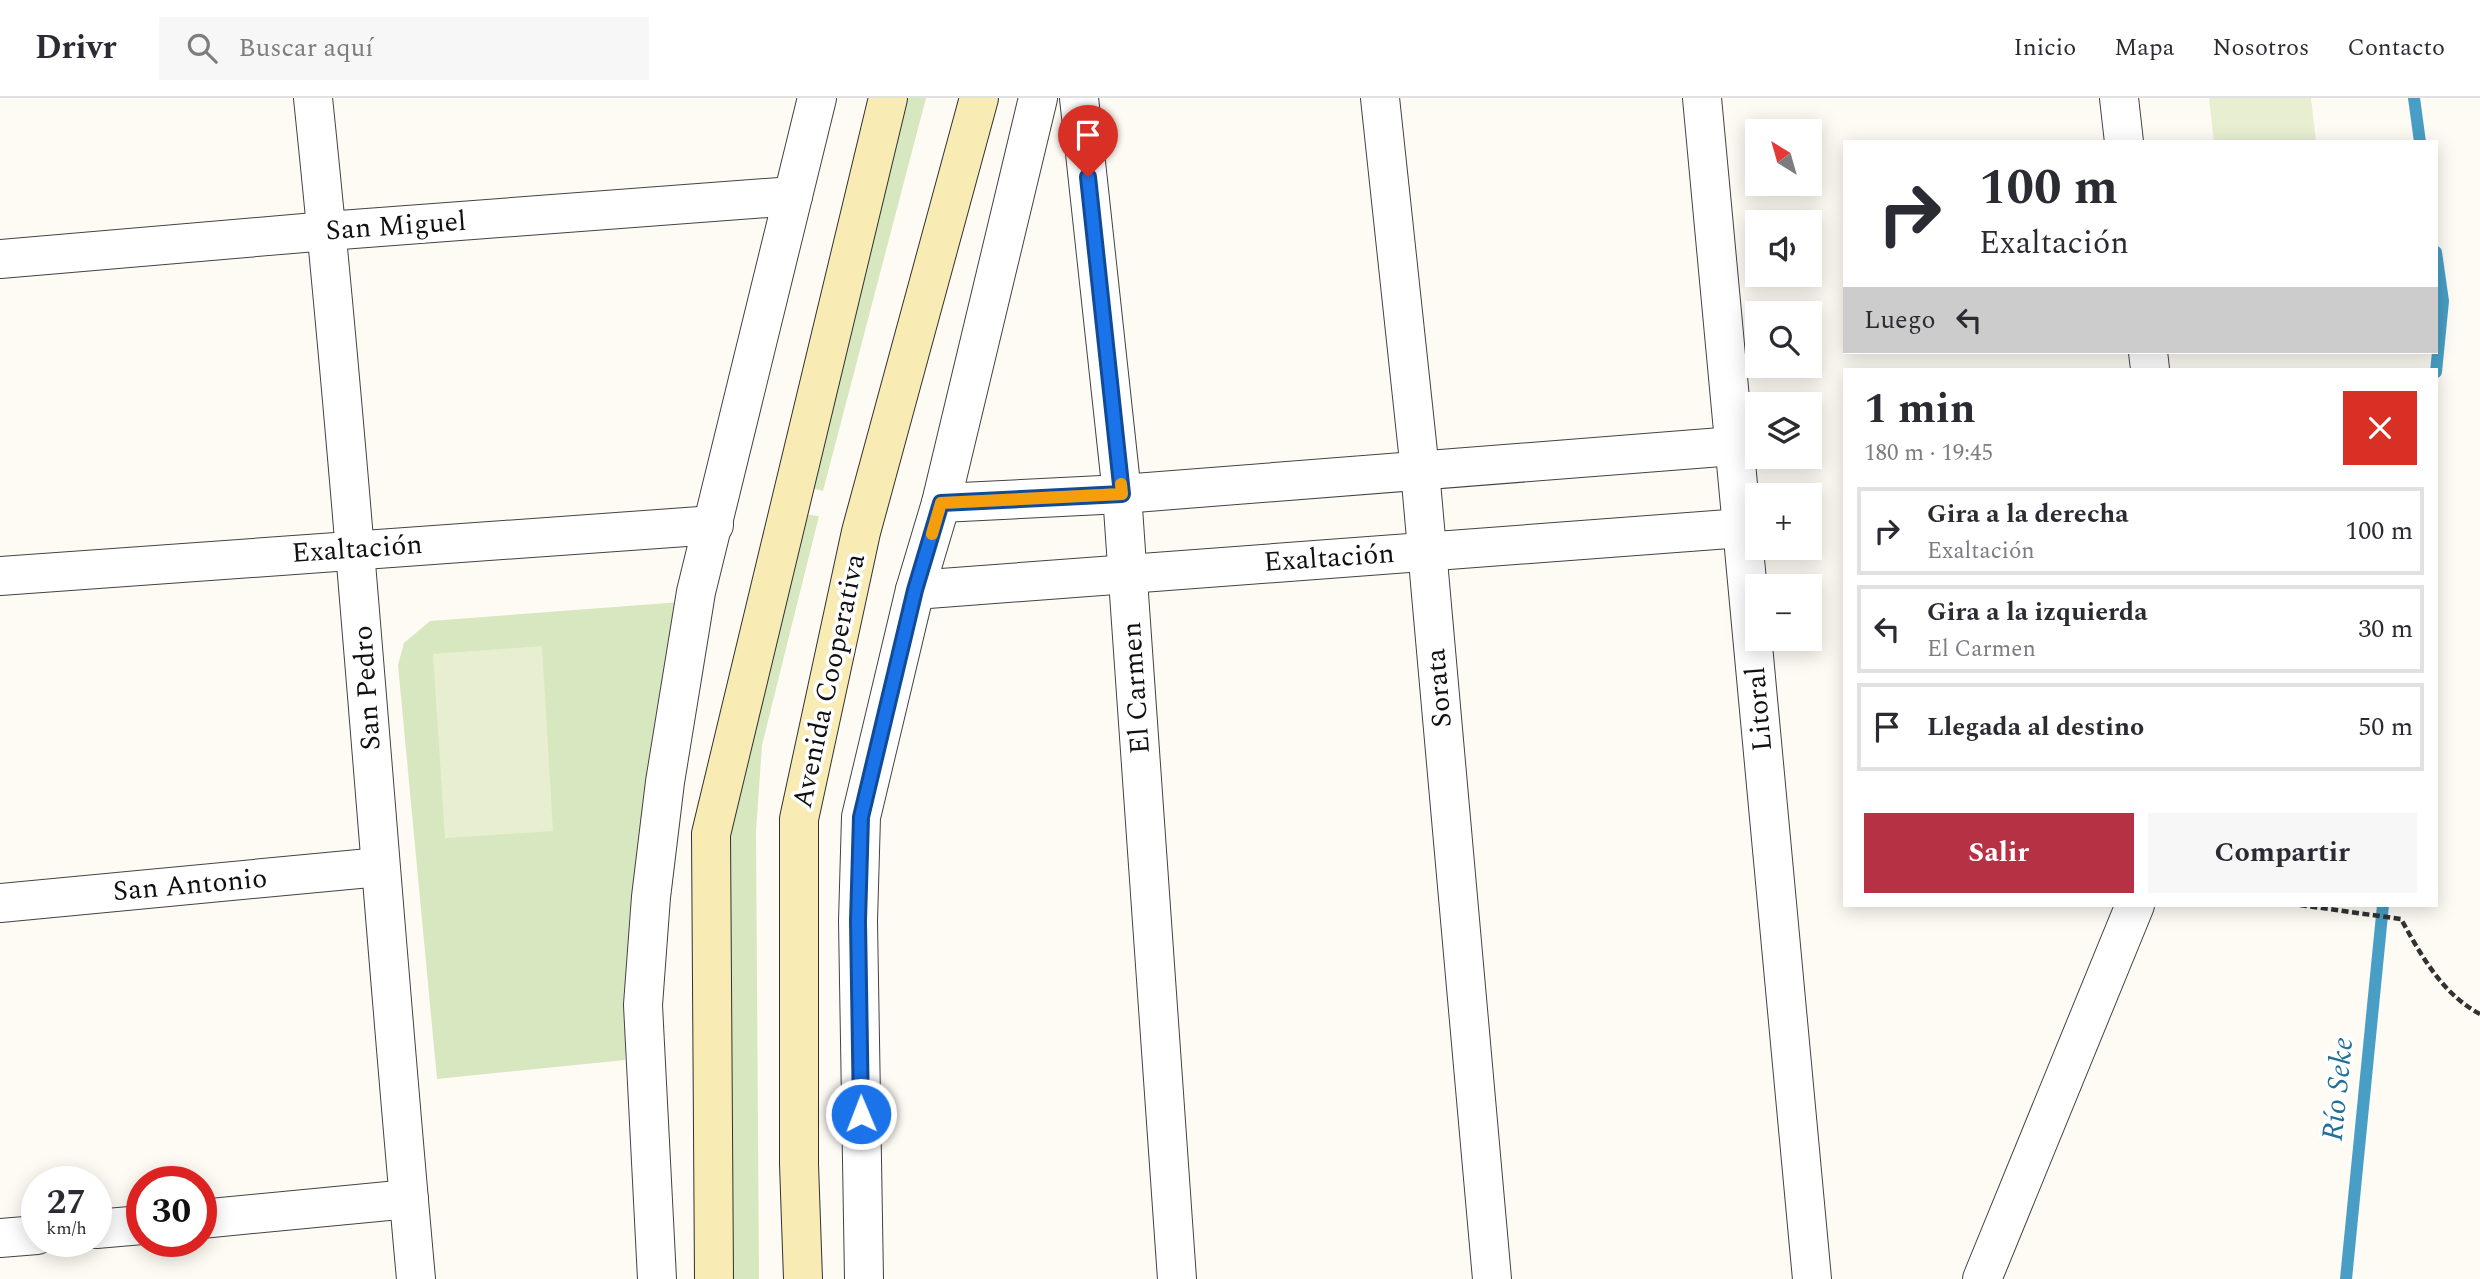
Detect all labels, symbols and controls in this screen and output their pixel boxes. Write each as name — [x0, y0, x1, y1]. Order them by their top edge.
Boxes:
search box — [159, 17, 649, 80]
text: Drivr — [35, 23, 117, 73]
text: Buscar aquí — [239, 28, 373, 68]
icon: search — [183, 29, 221, 67]
text: Inicio — [2013, 30, 2076, 66]
text: Mapa — [2114, 30, 2174, 66]
text: Nosotros — [2212, 30, 2309, 66]
text: Contacto — [2347, 30, 2445, 66]
pin — [1058, 105, 1118, 177]
icon: arrive — [1069, 116, 1107, 154]
north arrow — [1745, 119, 1822, 196]
map controls — [1745, 119, 1822, 651]
text: 100 m — [1979, 151, 2118, 226]
icon: right — [1864, 168, 1955, 259]
street label: San Miguel — [324, 200, 468, 252]
button: sound — [1745, 210, 1822, 287]
text: Exaltación — [1979, 219, 2129, 268]
text: Luego — [1864, 300, 1936, 340]
button: search — [1745, 301, 1822, 378]
icon: left — [1950, 301, 1988, 339]
text: 1 min — [1864, 378, 1976, 441]
button: close — [2343, 391, 2417, 465]
button: layers — [1745, 392, 1822, 469]
text: 180 m · 19:45 — [1864, 436, 1993, 471]
button: + — [1745, 483, 1822, 560]
text: Gira a la derecha — [1927, 494, 2129, 534]
text: 100 m — [2345, 511, 2413, 551]
icon: right — [1868, 512, 1906, 550]
street label: Exaltación — [290, 523, 424, 575]
street label: Exaltación — [1262, 532, 1396, 584]
text: Exaltación — [1927, 534, 2035, 569]
street label: Avenida Cooperativa — [781, 549, 877, 812]
button: − — [1745, 574, 1822, 651]
text: Gira a la izquierda — [1927, 592, 2148, 632]
text: 30 m — [2358, 609, 2413, 649]
icon: left — [1868, 610, 1906, 648]
street label: El Carmen — [1110, 620, 1162, 756]
street label: San Pedro — [341, 624, 393, 752]
text: El Carmen — [1927, 632, 2036, 667]
street label: Sorata — [1414, 646, 1464, 729]
street label: Litoral — [1734, 665, 1784, 753]
text: Llegada al destino — [1927, 707, 2144, 747]
text: 50 m — [2358, 707, 2413, 747]
icon: arrive — [1868, 708, 1906, 746]
button: Salir — [1864, 813, 2134, 893]
button: Compartir — [2148, 813, 2417, 893]
street label: San Antonio — [111, 857, 269, 913]
water label: Río Seke — [2310, 1035, 2366, 1143]
position arrow — [824, 1077, 898, 1151]
speed limit sign: 30 — [126, 1166, 217, 1257]
text: 27 — [47, 1176, 86, 1229]
text: km/h — [46, 1215, 87, 1242]

